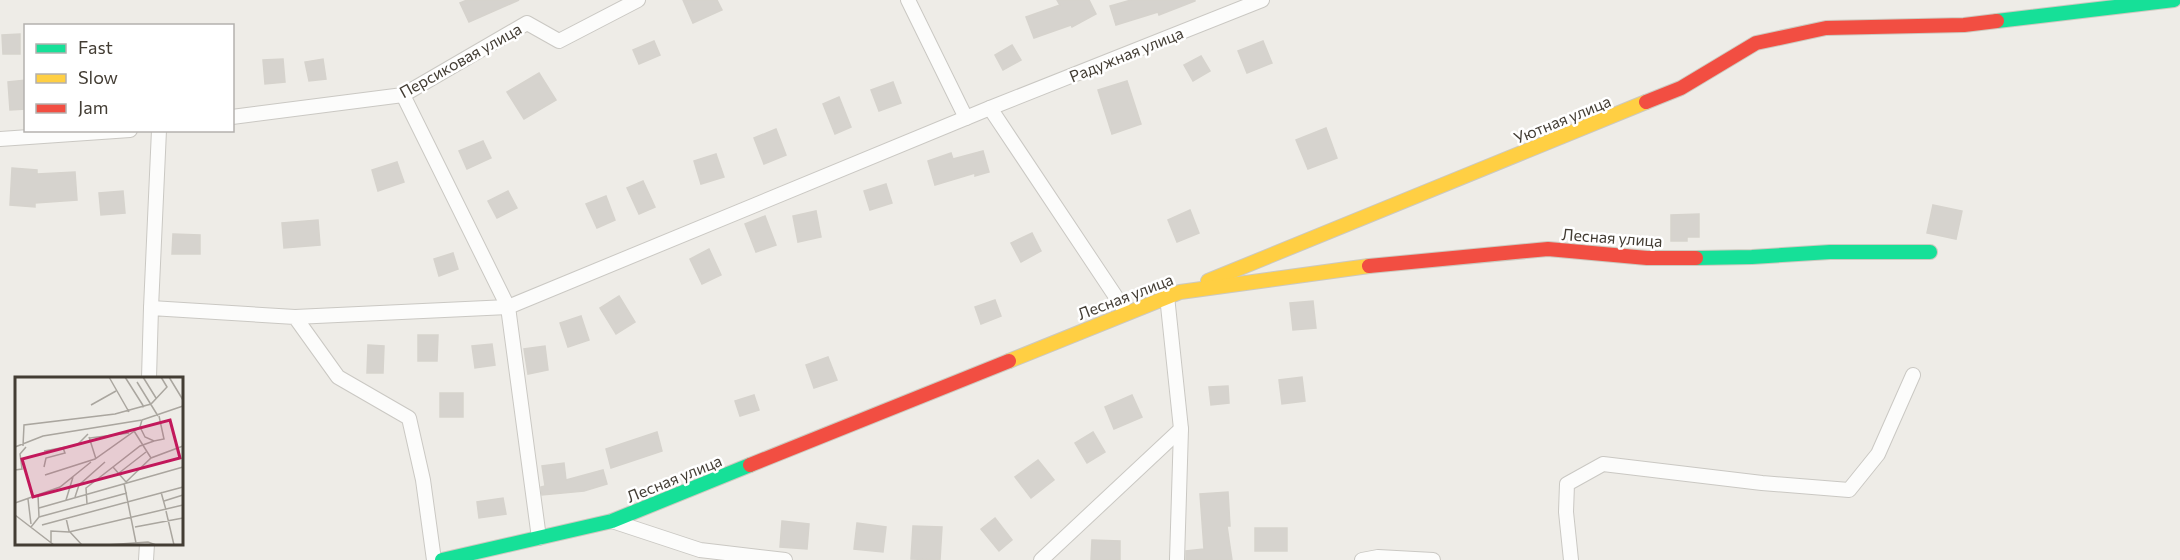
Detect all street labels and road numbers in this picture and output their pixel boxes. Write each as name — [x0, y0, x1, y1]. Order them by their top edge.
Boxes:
street label: Персиковая улица — [396, 19, 524, 101]
street label: Радужная улица — [1066, 22, 1186, 86]
street label: Уютная улица — [1511, 91, 1613, 147]
street label: Лесная улица — [1561, 224, 1663, 250]
street label: Лесная улица — [1074, 269, 1176, 323]
street label: Лесная улица — [624, 450, 724, 506]

